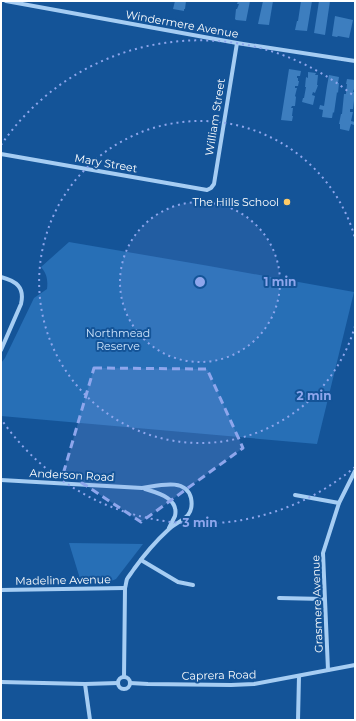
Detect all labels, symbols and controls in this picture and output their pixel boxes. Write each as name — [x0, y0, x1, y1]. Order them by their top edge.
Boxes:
street label: Windermere Avenue — [124, 7, 240, 41]
street label: William Street — [202, 77, 228, 157]
street label: Mary Street — [74, 151, 139, 175]
place label: The Hills School — [193, 195, 279, 209]
marker: The Hills School — [282, 197, 292, 207]
text: 1 min — [264, 274, 296, 289]
centre of rings — [193, 275, 207, 289]
park label: Northmead Reserve — [86, 326, 150, 353]
text: 2 min — [297, 388, 331, 403]
street label: Anderson Road — [29, 466, 115, 484]
text: 3 min — [182, 515, 218, 530]
street label: Grasmere Avenue — [308, 554, 326, 653]
street label: Madeline Avenue — [15, 572, 111, 588]
street label: Caprera Road — [182, 667, 256, 683]

